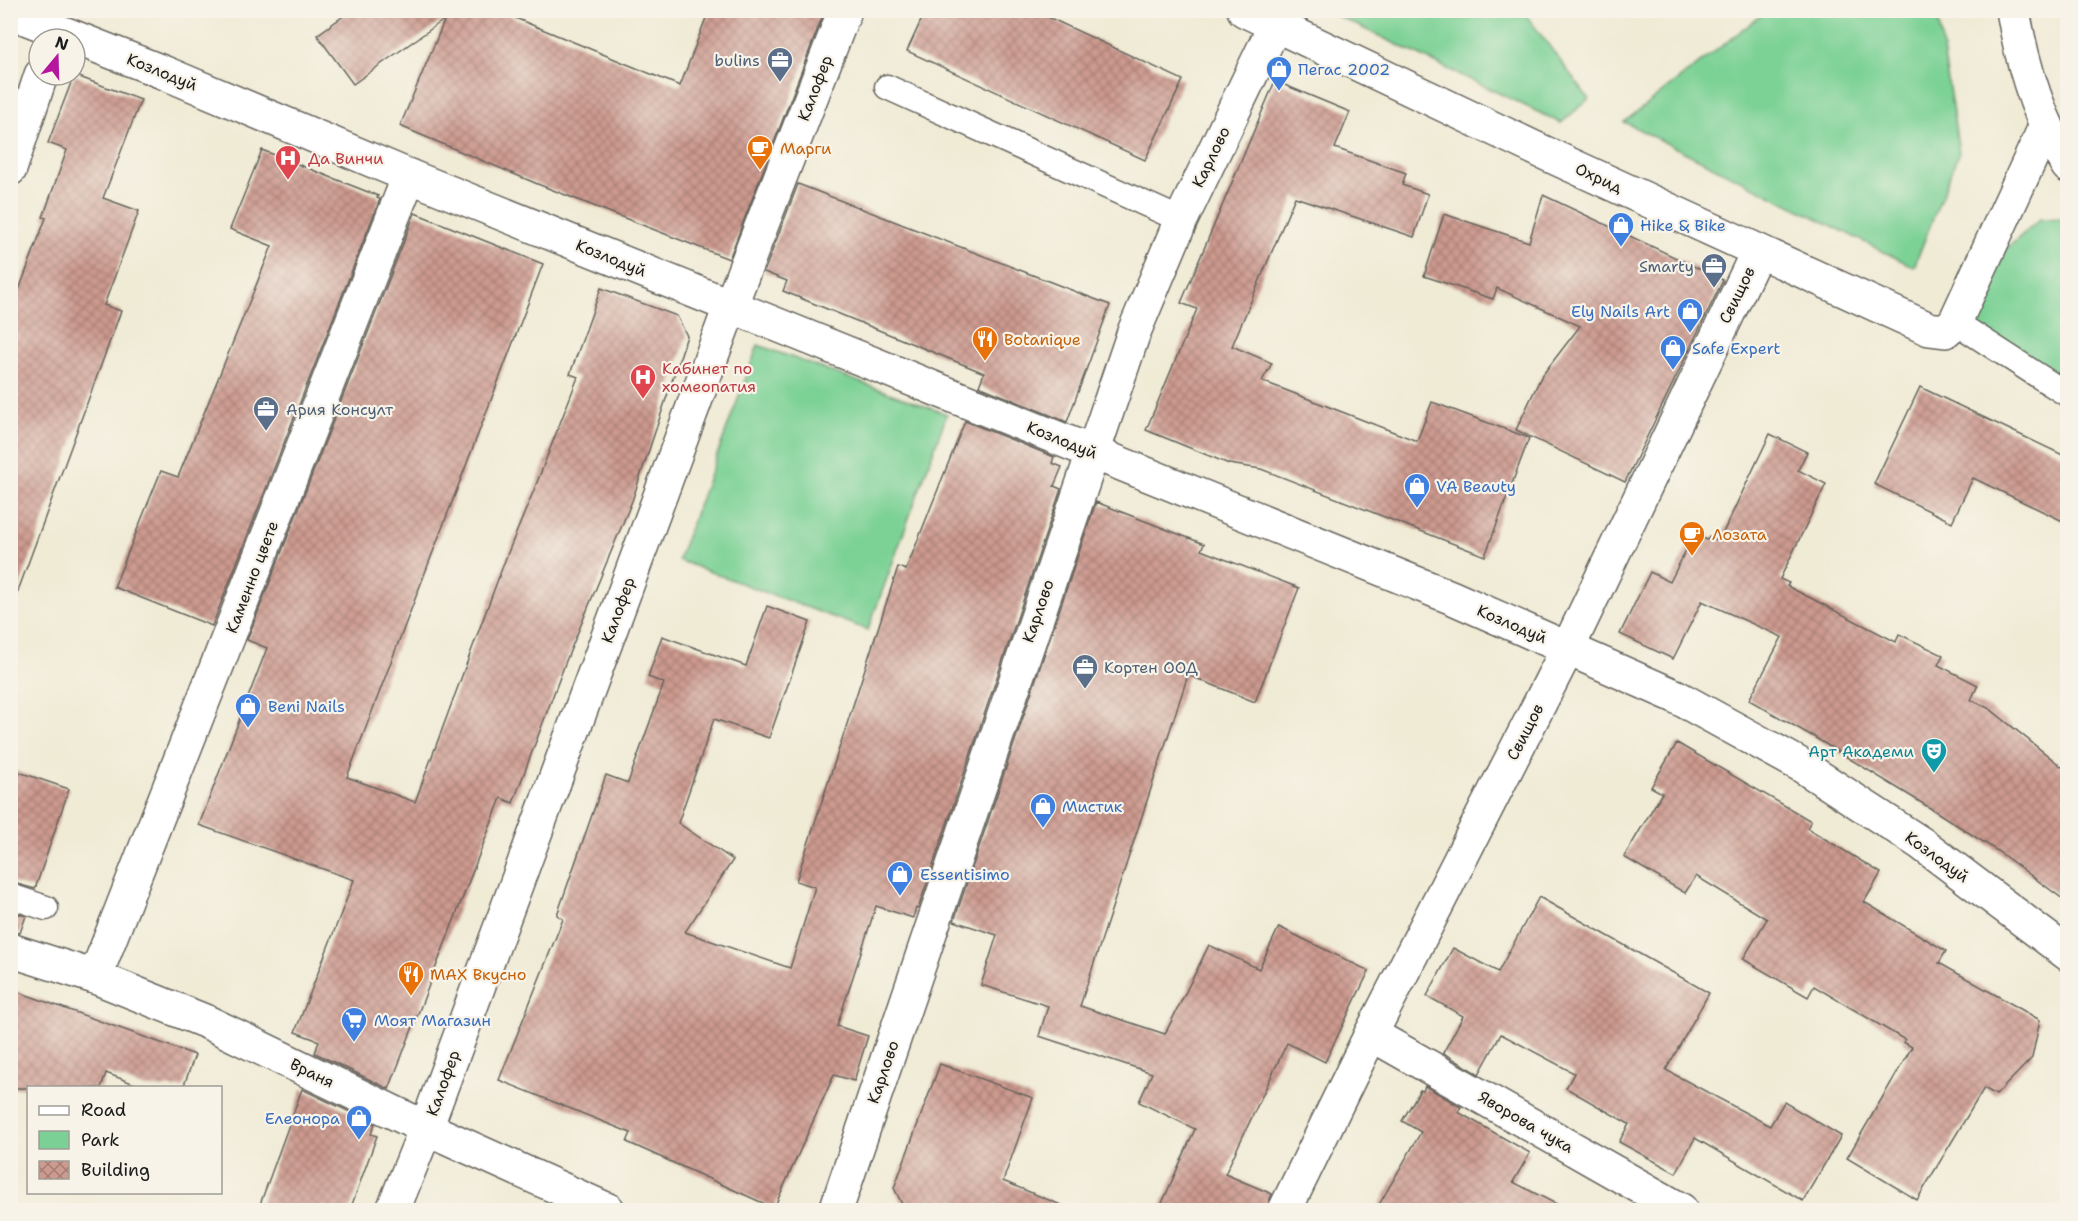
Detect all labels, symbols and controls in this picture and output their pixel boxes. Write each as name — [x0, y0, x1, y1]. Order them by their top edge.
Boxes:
north arrow — [27, 27, 87, 87]
text: N — [52, 31, 71, 55]
office icon: bulins — [765, 45, 795, 83]
street label: Козлодуй — [124, 48, 200, 96]
place label: bulins — [715, 50, 760, 71]
street label: Калофер — [793, 52, 837, 124]
shop icon: Пегас 2002 — [1264, 54, 1294, 92]
place label: Пегас 2002 — [1298, 59, 1390, 80]
street label: Карлово — [1187, 123, 1235, 191]
cafe icon: Марги — [745, 133, 775, 171]
place label: Марги — [780, 138, 832, 159]
hospital icon: Да Винчи — [273, 143, 303, 181]
place label: Да Винчи — [308, 148, 383, 169]
street label: Охрид — [1572, 158, 1626, 198]
shop icon: Hike & Bike — [1606, 210, 1636, 248]
place label: Hike & Bike — [1640, 215, 1726, 236]
street label: Козлодуй — [573, 234, 649, 282]
office icon: Smarty — [1699, 251, 1729, 289]
place label: Smarty — [1639, 256, 1694, 277]
street label: Свищов — [1714, 263, 1760, 327]
shop icon: Ely Nails Art — [1675, 296, 1705, 334]
place label: Ely Nails Art — [1571, 301, 1670, 322]
restaurant icon: Botanique — [970, 324, 1000, 362]
place label: Botanique — [1004, 329, 1081, 350]
shop icon: Safe Expert — [1658, 333, 1688, 371]
place label: Safe Expert — [1692, 338, 1780, 359]
place label: Кабинет по хомеопатия — [662, 358, 756, 397]
hospital icon: Кабинет по хомеопатия — [628, 362, 658, 400]
office icon: Ария Консулт — [251, 394, 281, 432]
place label: Ария Консулт — [286, 399, 394, 420]
street label: Козлодуй — [1024, 416, 1100, 464]
shop icon: VA Beauty — [1402, 471, 1432, 509]
place label: VA Beauty — [1436, 476, 1516, 497]
street label: Каменно цвете — [221, 518, 283, 636]
cafe icon: Лозата — [1677, 519, 1707, 557]
place label: Лозата — [1712, 524, 1767, 545]
street label: Калофер — [596, 574, 640, 646]
street label: Карлово — [1017, 577, 1059, 645]
street label: Козлодуй — [1474, 600, 1550, 648]
office icon: Кортен ООД — [1070, 652, 1100, 690]
place label: Кортен ООД — [1104, 657, 1198, 678]
shop icon: Beni Nails — [233, 691, 263, 729]
place label: Beni Nails — [268, 696, 345, 717]
street label: Свищов — [1502, 700, 1548, 764]
theatre icon: Арт Академи — [1919, 736, 1949, 774]
place label: Арт Академи — [1808, 741, 1914, 762]
shop icon: Мистик — [1028, 791, 1058, 829]
place label: Мистик — [1062, 796, 1123, 817]
street label: Козлодуй — [1901, 827, 1973, 887]
shop icon: Essentisimo — [885, 859, 915, 897]
place label: Essentisimo — [920, 864, 1010, 885]
restaurant icon: MAX Вкусно — [396, 959, 426, 997]
place label: MAX Вкусно — [430, 964, 526, 985]
supermarket icon: Моят Магазин — [339, 1005, 369, 1043]
place label: Моят Магазин — [374, 1010, 491, 1031]
street label: Карлово — [862, 1038, 904, 1106]
street label: Калофер — [421, 1047, 465, 1119]
street label: Враня — [286, 1053, 338, 1093]
legend — [27, 1086, 222, 1194]
street label: Яворова чука — [1475, 1086, 1577, 1158]
text: Road — [81, 1098, 126, 1122]
shop icon: Елеонора — [344, 1103, 374, 1141]
place label: Елеонора — [265, 1108, 340, 1129]
text: Park — [81, 1128, 120, 1152]
text: Building — [81, 1158, 150, 1182]

